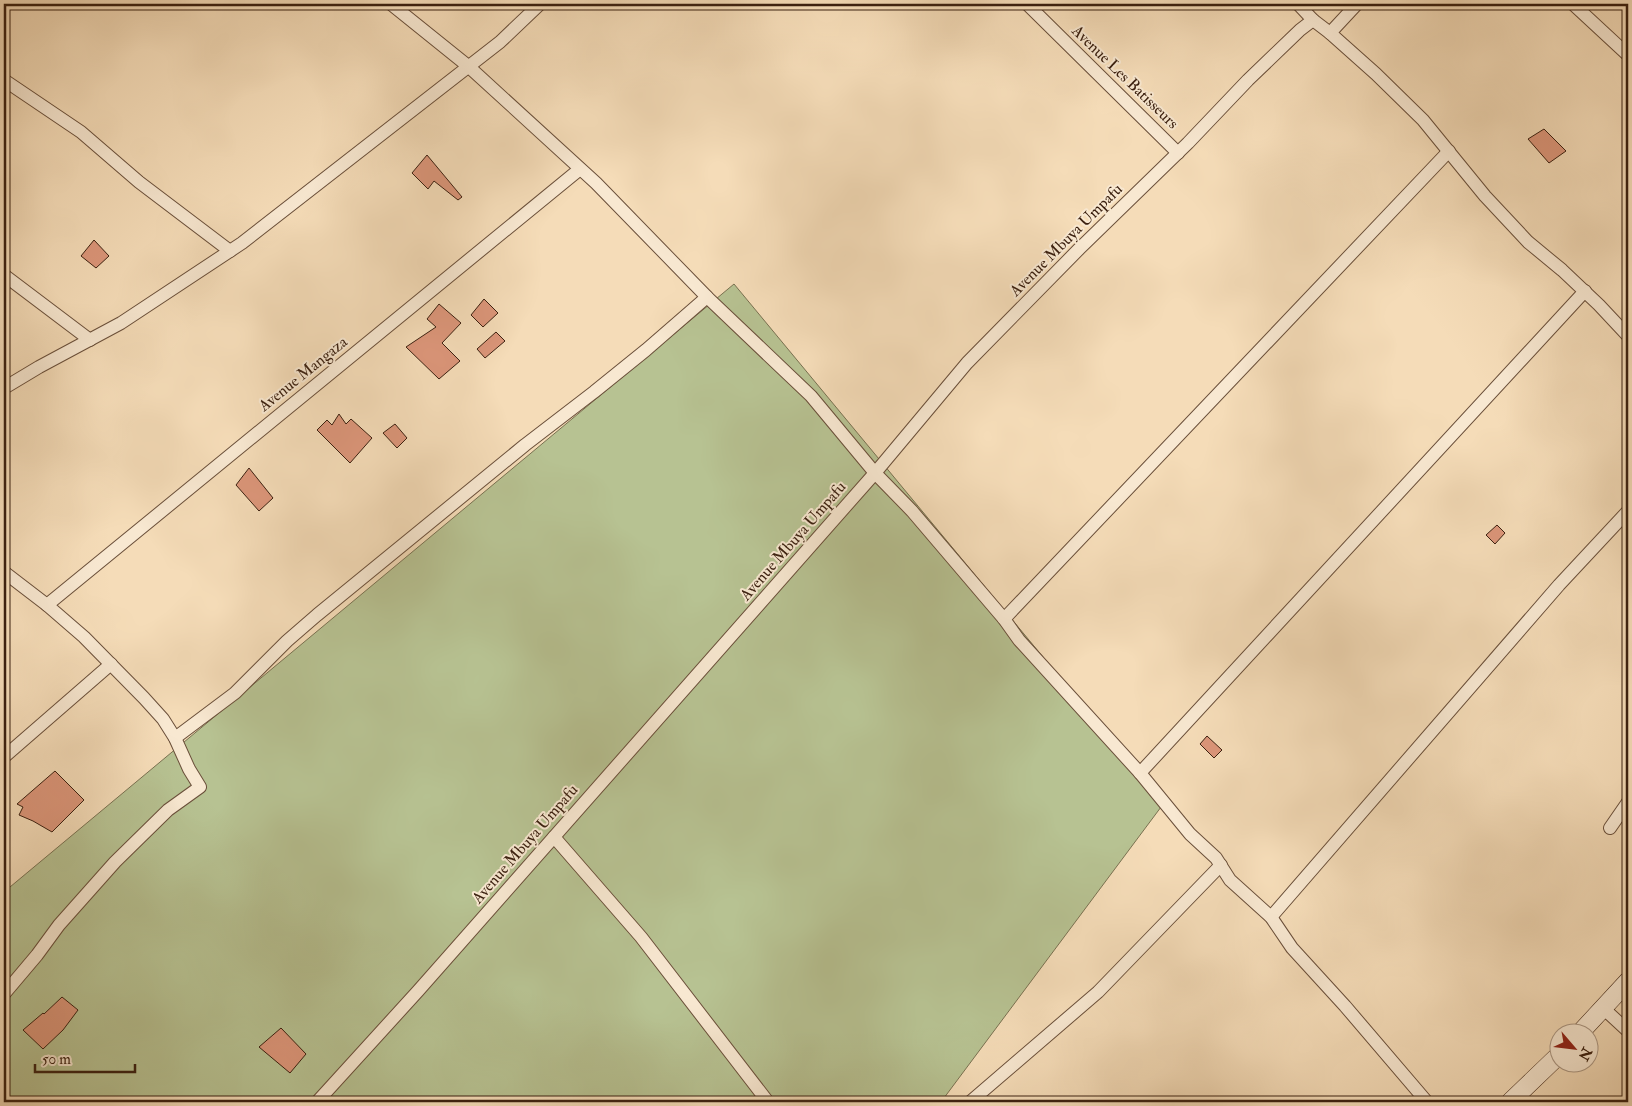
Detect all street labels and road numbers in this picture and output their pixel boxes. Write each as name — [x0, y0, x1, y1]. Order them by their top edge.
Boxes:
street label: Avenue Les Batisseurs — [1067, 20, 1183, 133]
street label: Avenue Mbuya Umpafu — [1005, 179, 1127, 302]
street label: Avenue Mangaza — [254, 332, 352, 417]
street label: Avenue Mbuya Umpafu — [735, 477, 851, 606]
street label: Avenue Mbuya Umpafu — [467, 780, 583, 909]

